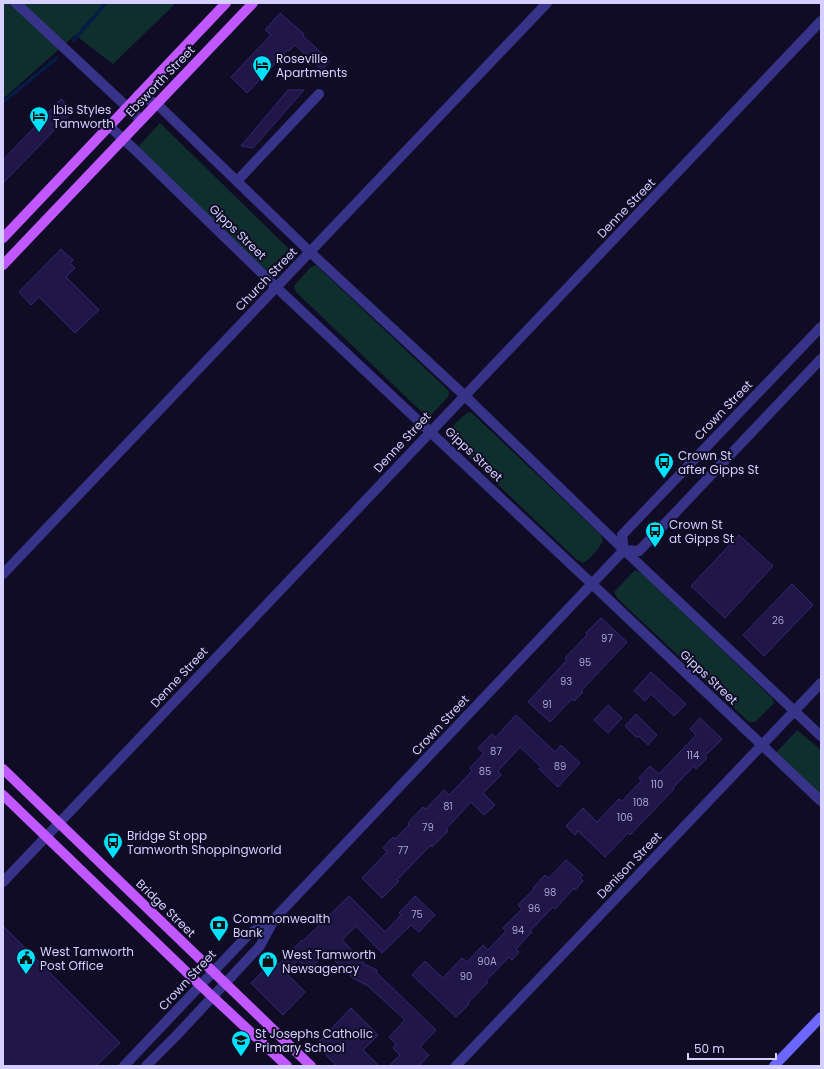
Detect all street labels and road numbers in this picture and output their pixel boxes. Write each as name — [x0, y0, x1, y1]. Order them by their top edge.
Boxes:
street label: Ebsworth Street — [122, 42, 198, 120]
street label: Denne Street — [593, 174, 659, 242]
street label: Gipps Street — [206, 200, 270, 264]
street label: Church Street — [231, 243, 301, 315]
street label: Crown Street — [690, 376, 756, 444]
street label: Denne Street — [369, 408, 435, 476]
street label: Gipps Street — [441, 423, 507, 485]
street label: Denne Street — [146, 643, 212, 711]
street label: Gipps Street — [676, 646, 742, 708]
street label: Crown Street — [407, 691, 473, 759]
street label: Denison Street — [593, 828, 665, 902]
street label: Bridge Street — [132, 875, 200, 941]
street label: Crown Street — [154, 946, 220, 1014]

